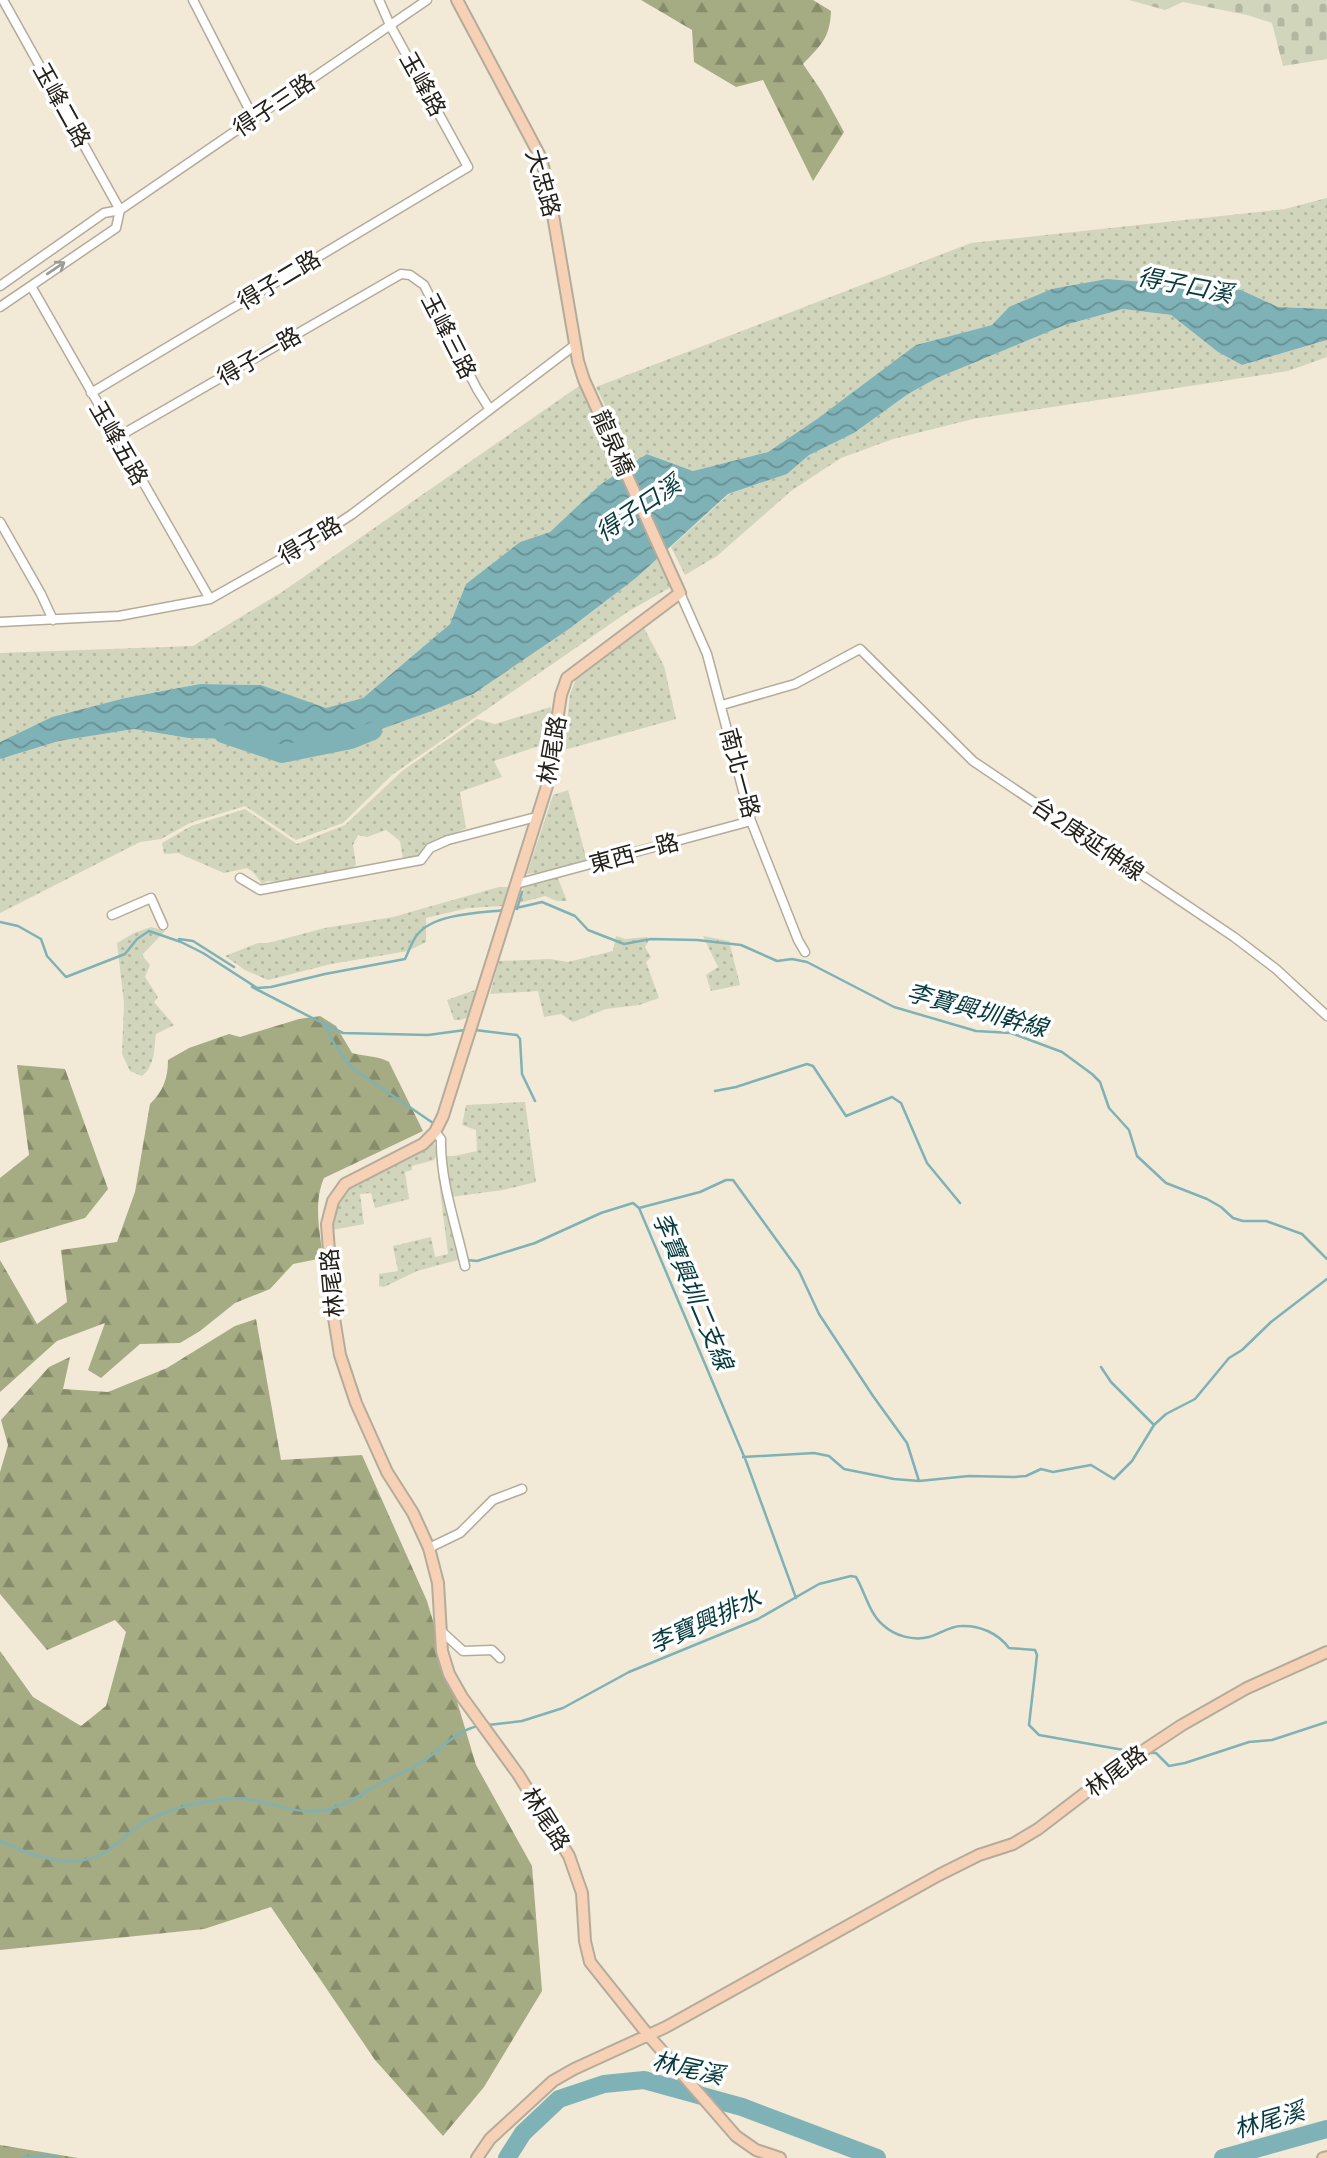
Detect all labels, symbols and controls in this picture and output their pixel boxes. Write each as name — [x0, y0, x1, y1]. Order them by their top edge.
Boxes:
street label: 玉峰路 — [394, 47, 452, 121]
street label: 玉峰二路 — [27, 58, 97, 152]
street label: 得子三路 — [228, 68, 320, 142]
street label: 大忠路 — [520, 146, 566, 220]
street label: 得子二路 — [232, 244, 326, 316]
one-way arrow — [46, 261, 65, 275]
water label: 得子口溪 — [1135, 262, 1238, 309]
street label: 玉峰三路 — [416, 289, 482, 383]
street label: 得子一路 — [212, 321, 306, 391]
street label: 玉峰五路 — [84, 396, 154, 490]
street label: 龍泉橋 — [586, 406, 640, 480]
water label: 得子口溪 — [590, 467, 688, 547]
street label: 得子路 — [273, 510, 347, 570]
street label: 林尾路 — [532, 714, 572, 786]
street label: 南北一路 — [715, 725, 765, 821]
street label: 台2庚延伸線 — [1027, 791, 1149, 887]
street label: 東西一路 — [586, 828, 682, 878]
water label: 李寶興圳幹線 — [904, 977, 1053, 1043]
water label: 李寶興圳二支線 — [647, 1208, 740, 1377]
street label: 林尾路 — [315, 1247, 349, 1319]
water label: 李寶興排水 — [644, 1583, 767, 1659]
street label: 林尾路 — [1080, 1739, 1152, 1803]
street label: 林尾路 — [516, 1782, 576, 1856]
water label: 林尾溪 — [650, 2046, 729, 2091]
water label: 林尾溪 — [1230, 2095, 1310, 2144]

